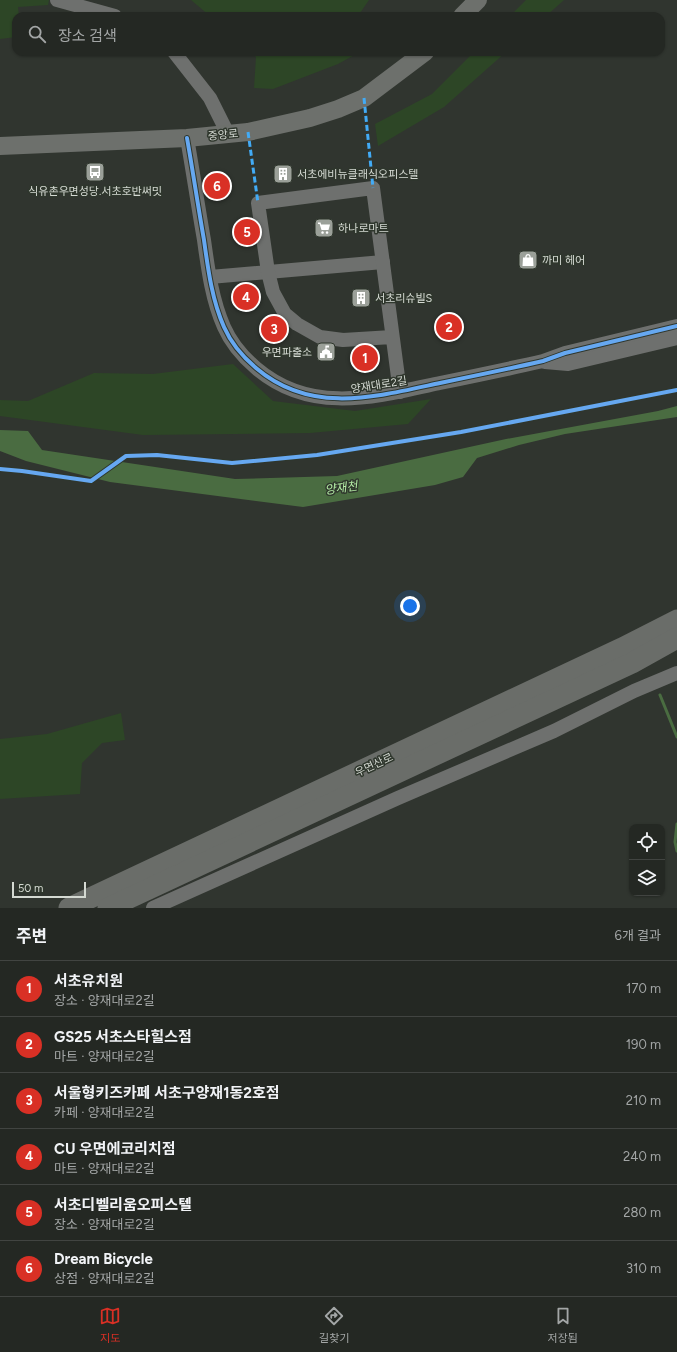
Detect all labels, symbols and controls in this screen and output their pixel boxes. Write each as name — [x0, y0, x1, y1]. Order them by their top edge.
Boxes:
search box — [12, 12, 665, 56]
icon: search — [26, 23, 48, 45]
text: 장소 검색 — [58, 27, 117, 45]
street label: 중앙로 — [207, 127, 239, 143]
bus stop icon: 식유촌우면성당.서초호반써밋 — [84, 161, 106, 183]
building icon: 서초에비뉴클래식오피스텔 — [272, 163, 294, 185]
place label: 서초에비뉴클래식오피스텔 — [297, 168, 418, 181]
pin: 6 — [204, 171, 230, 201]
place label: 식유촌우면성당.서초호반써밋 — [28, 185, 162, 198]
pin: 5 — [234, 217, 260, 247]
supermarket icon: 하나로마트 — [313, 217, 335, 239]
place label: 하나로마트 — [338, 222, 389, 235]
shop icon: 까미 헤어 — [517, 249, 539, 271]
place label: 까미 헤어 — [542, 254, 585, 267]
pin: 4 — [233, 282, 259, 312]
building icon: 서초리슈빌S — [350, 287, 372, 309]
place label: 서초리슈빌S — [375, 292, 433, 305]
pin: 2 — [436, 312, 462, 342]
pin: 3 — [261, 314, 287, 344]
public building icon: 우면파출소 — [315, 341, 337, 363]
pin: 1 — [352, 343, 378, 373]
place label: 우면파출소 — [261, 346, 312, 359]
street label: 양재대로2길 — [350, 374, 408, 396]
water label: 양재천 — [324, 478, 360, 497]
your location — [400, 596, 420, 616]
street label: 우면산로 — [353, 751, 395, 779]
map controls — [629, 824, 665, 896]
button: locate — [629, 824, 665, 860]
button: layers — [629, 860, 665, 896]
scale bar — [12, 880, 86, 899]
text: 50 m — [18, 882, 43, 895]
text: 주변 — [16, 926, 47, 946]
text: 6개 결과 — [615, 928, 661, 943]
text: 서초유치원 — [54, 972, 123, 990]
text: 1 — [26, 981, 32, 996]
text: 170 m — [626, 981, 661, 996]
text: 장소 · 양재대로2길 — [54, 993, 155, 1008]
text: GS25 서초스타힐스점 — [54, 1028, 192, 1046]
text: 2 — [25, 1037, 33, 1052]
text: 190 m — [626, 1037, 661, 1052]
text: 마트 · 양재대로2길 — [54, 1049, 155, 1064]
text: 서울형키즈카페 서초구양재1동2호점 — [54, 1084, 280, 1102]
text: 3 — [25, 1093, 33, 1108]
text: 210 m — [626, 1093, 661, 1108]
text: 카페 · 양재대로2길 — [54, 1105, 155, 1120]
text: CU 우면에코리치점 — [54, 1140, 176, 1158]
text: 4 — [25, 1149, 33, 1164]
text: 240 m — [623, 1149, 661, 1164]
text: 마트 · 양재대로2길 — [54, 1161, 155, 1176]
text: 서초디벨리움오피스텔 — [54, 1196, 192, 1214]
text: 5 — [25, 1205, 33, 1220]
text: 280 m — [623, 1205, 661, 1220]
text: 장소 · 양재대로2길 — [54, 1217, 155, 1232]
text: Dream Bicycle — [54, 1250, 153, 1268]
text: 6 — [25, 1261, 33, 1276]
text: 310 m — [626, 1261, 661, 1276]
text: 상점 · 양재대로2길 — [54, 1271, 155, 1286]
tab: 지도 — [99, 1305, 121, 1345]
tab: 길찾기 — [319, 1305, 349, 1345]
tab: 저장됨 — [548, 1305, 578, 1345]

